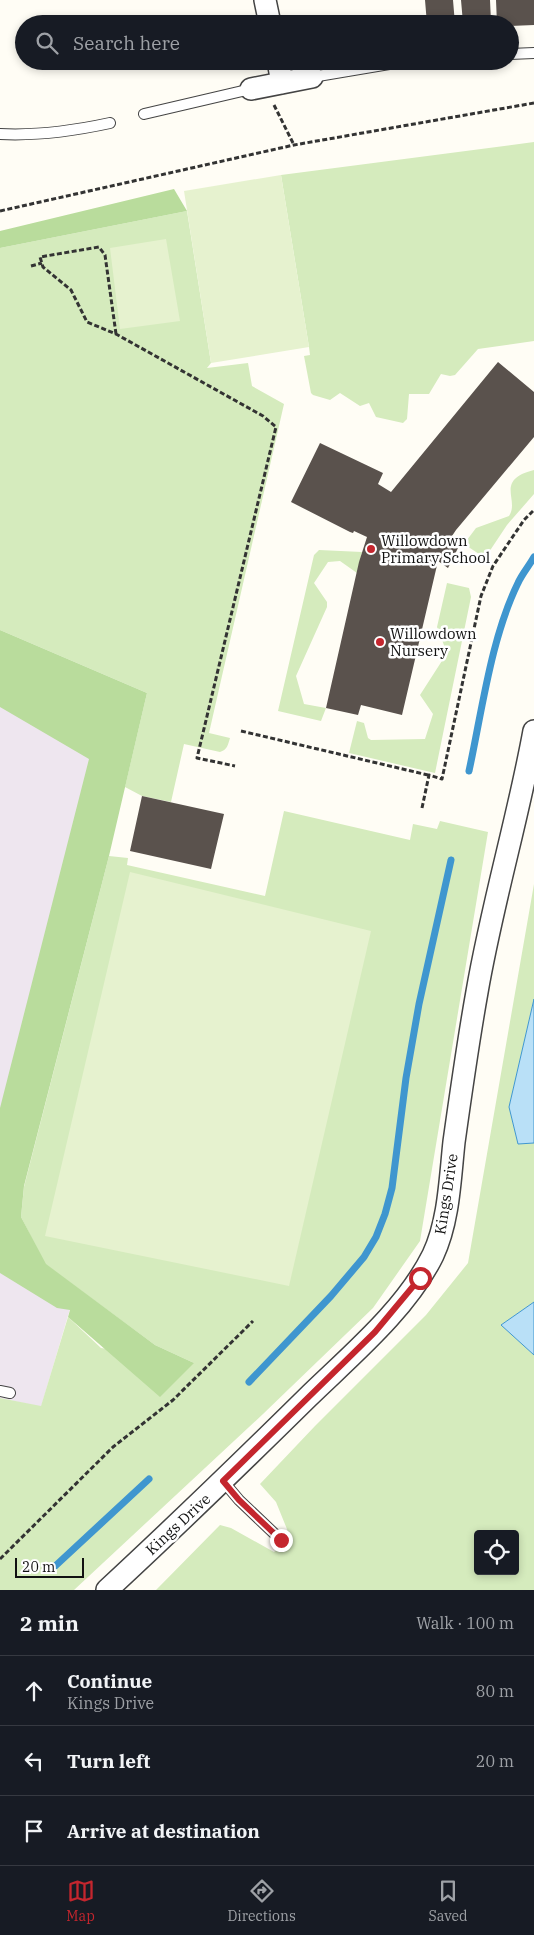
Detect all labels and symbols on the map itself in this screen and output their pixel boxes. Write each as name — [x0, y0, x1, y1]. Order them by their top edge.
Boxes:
place label: Willowdown Primary School — [381, 531, 490, 567]
marker: Willowdown Primary School — [365, 543, 377, 555]
place label: Willowdown Nursery — [390, 624, 477, 660]
marker: Willowdown Nursery — [374, 636, 386, 648]
street label: Kings Drive — [430, 1152, 462, 1236]
route start — [409, 1267, 432, 1290]
street label: Kings Drive — [142, 1489, 214, 1559]
route end — [270, 1529, 293, 1552]
scale bar — [15, 1555, 84, 1578]

